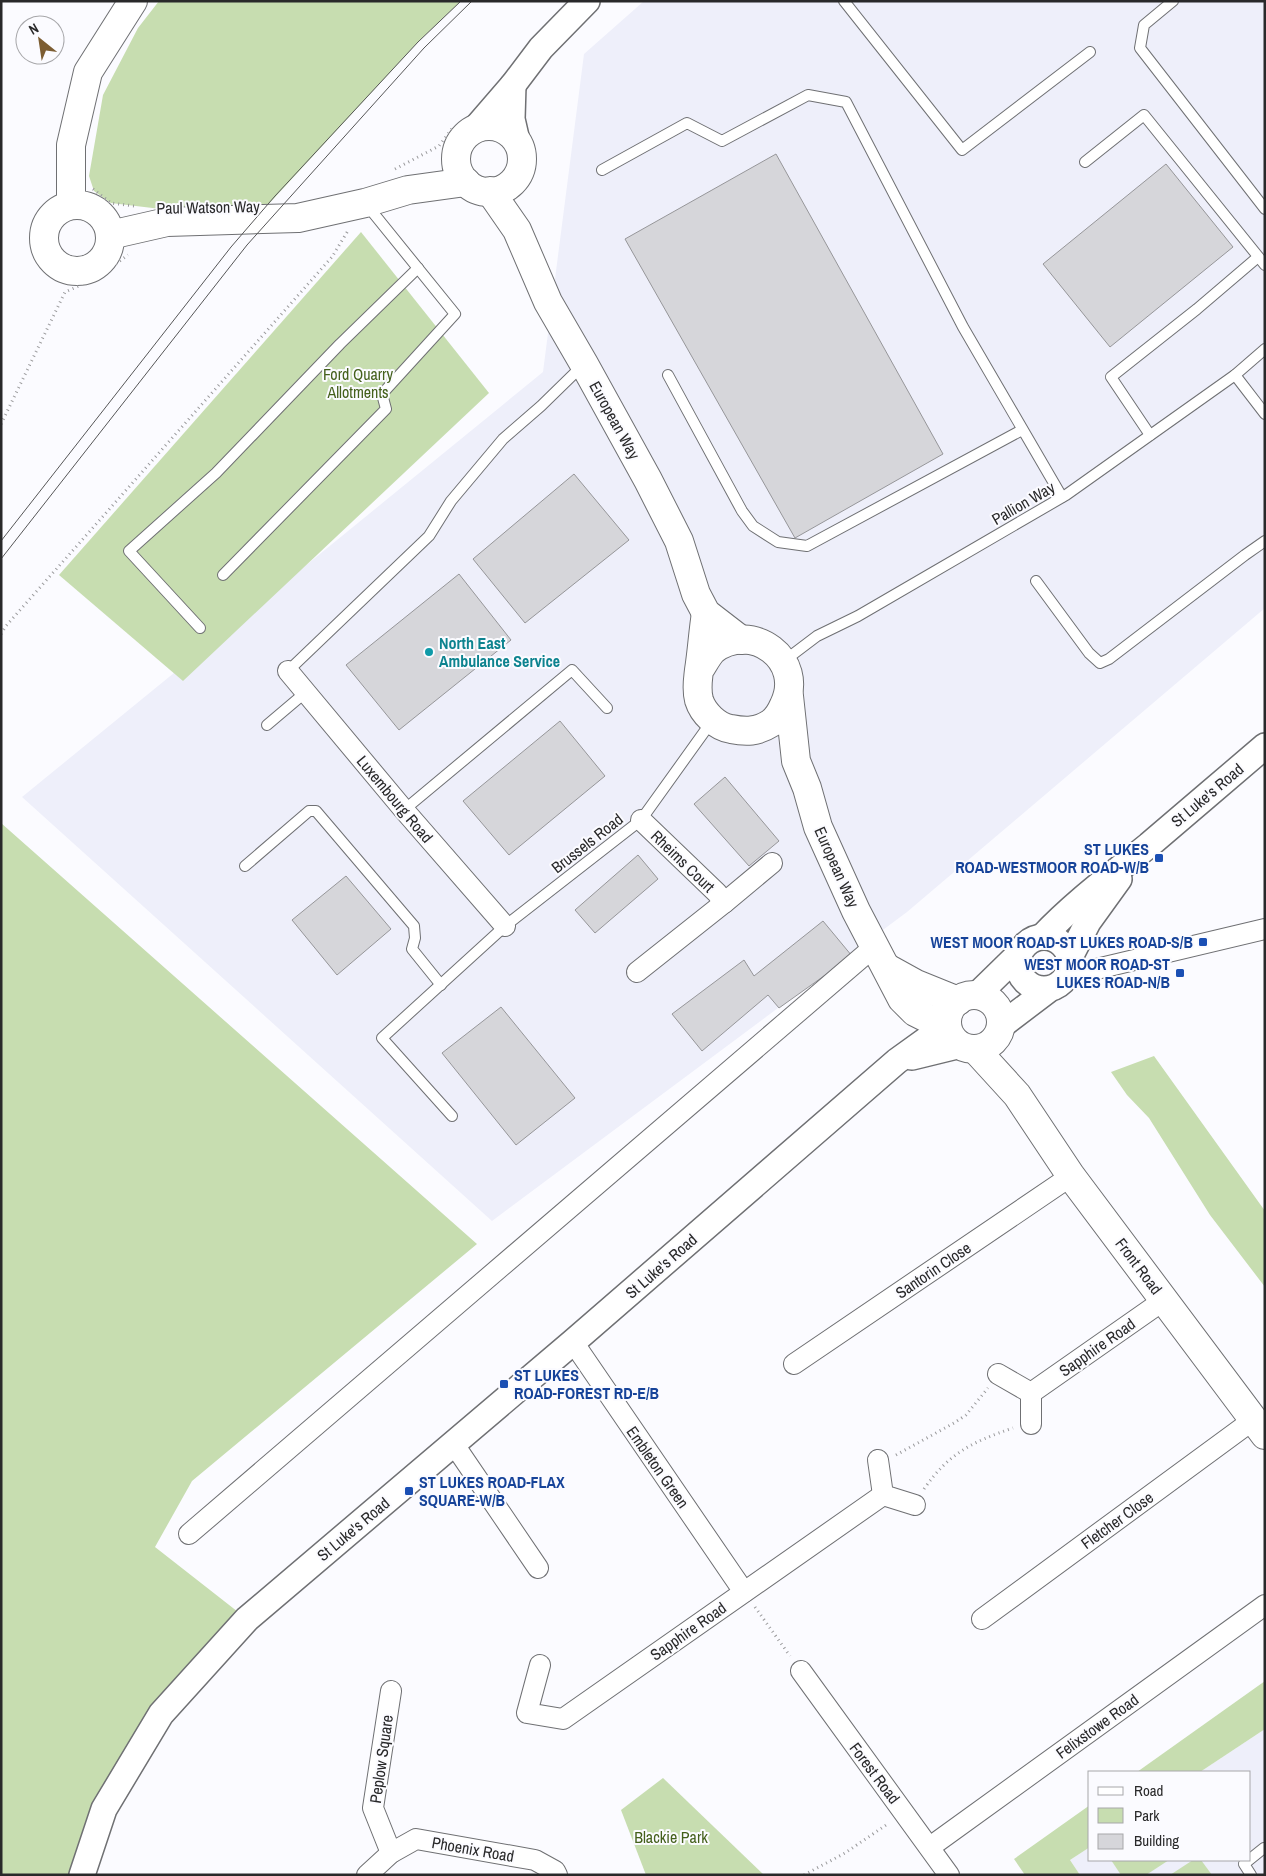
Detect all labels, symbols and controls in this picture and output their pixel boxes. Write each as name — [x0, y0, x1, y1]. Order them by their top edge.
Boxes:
north arrow — [15, 15, 65, 65]
text: N — [25, 19, 42, 39]
street label: Paul Watson Way — [156, 195, 260, 219]
park label: Ford Quarry Allotments — [323, 363, 393, 403]
street label: European Way — [584, 377, 646, 463]
street label: Pallion Way — [987, 476, 1059, 530]
place label: North East Ambulance Service — [439, 632, 560, 672]
marker: North East Ambulance Service — [423, 646, 435, 658]
street label: Luxembourg Road — [352, 751, 438, 847]
street label: St Luke's Road — [1166, 758, 1248, 832]
street label: Brussels Road — [547, 808, 627, 878]
street label: European Way — [809, 823, 865, 911]
street label: Rheims Court — [646, 825, 720, 897]
place label: ST LUKES ROAD-WESTMOOR ROAD-W/B — [955, 838, 1149, 878]
marker: ST LUKES ROAD-WESTMOOR ROAD-W/B — [1153, 852, 1165, 864]
place label: WEST MOOR ROAD-ST LUKES ROAD-S/B — [931, 931, 1193, 953]
marker: WEST MOOR ROAD-ST LUKES ROAD-S/B — [1197, 936, 1209, 948]
place label: WEST MOOR ROAD-ST LUKES ROAD-N/B — [1024, 953, 1170, 993]
marker: WEST MOOR ROAD-ST LUKES ROAD-N/B — [1174, 967, 1186, 979]
street label: St Luke's Road — [620, 1229, 702, 1303]
street label: Front Road — [1110, 1233, 1168, 1299]
street label: Santorin Close — [891, 1237, 975, 1303]
street label: Sapphire Road — [1055, 1313, 1139, 1381]
place label: ST LUKES ROAD-FOREST RD-E/B — [514, 1364, 659, 1404]
marker: ST LUKES ROAD-FOREST RD-E/B — [498, 1378, 510, 1390]
street label: Embleton Green — [622, 1422, 694, 1512]
place label: ST LUKES ROAD-FLAX SQUARE-W/B — [419, 1471, 565, 1511]
marker: ST LUKES ROAD-FLAX SQUARE-W/B — [403, 1485, 415, 1497]
street label: Fletcher Close — [1076, 1486, 1158, 1554]
street label: St Luke's Road — [312, 1492, 394, 1566]
street label: Sapphire Road — [646, 1597, 730, 1665]
street label: Felixstowe Road — [1051, 1689, 1143, 1763]
street label: Peplow Square — [364, 1713, 398, 1805]
street label: Forest Road — [845, 1738, 905, 1808]
legend — [1088, 1771, 1251, 1861]
text: Road — [1134, 1780, 1163, 1801]
text: Park — [1134, 1805, 1160, 1826]
park label: Blackie Park — [634, 1826, 708, 1848]
text: Building — [1134, 1830, 1179, 1851]
street label: Phoenix Road — [430, 1831, 516, 1867]

